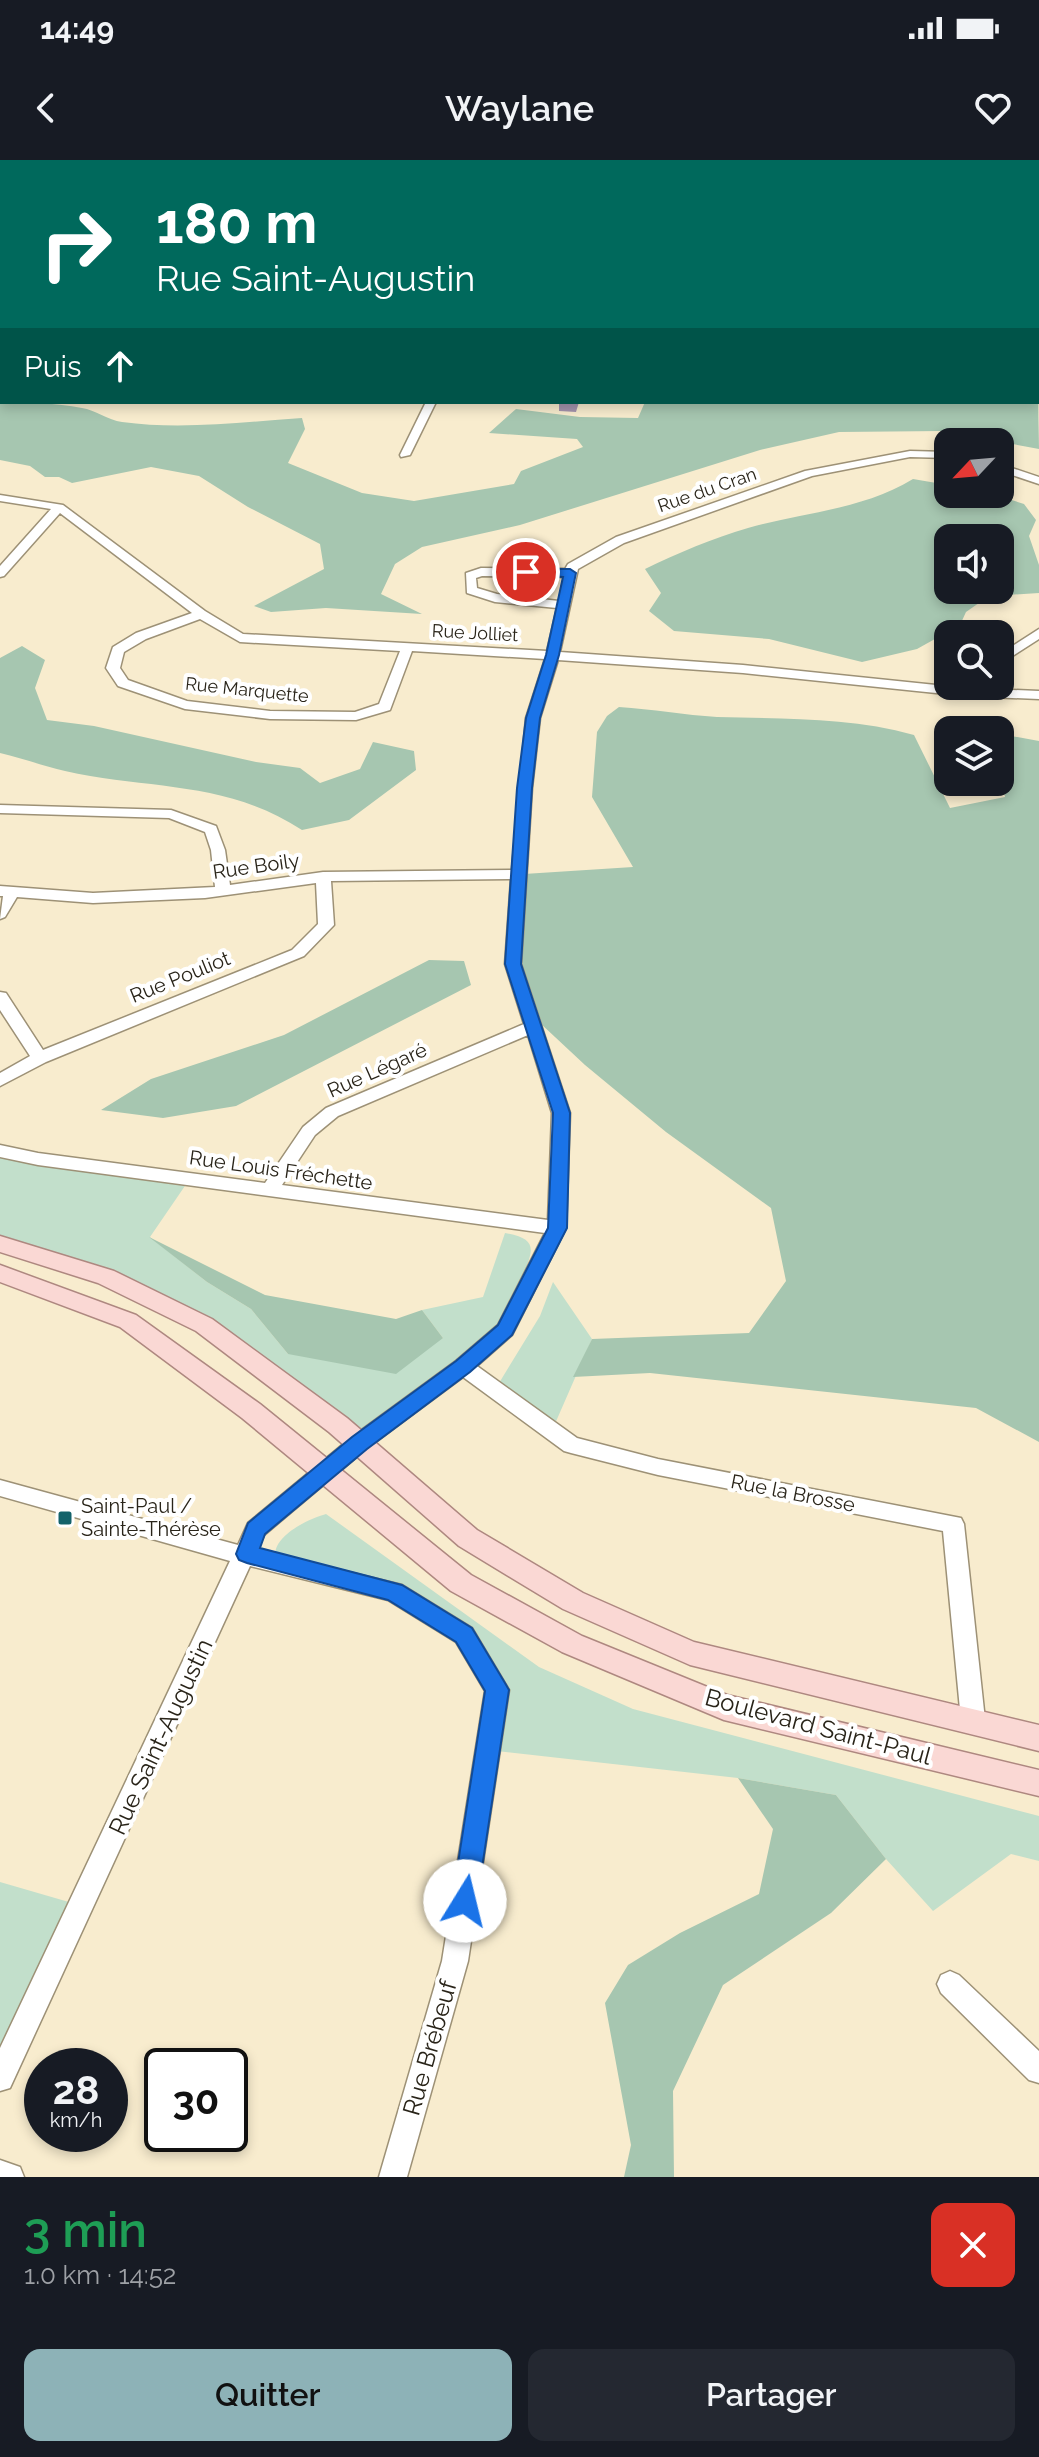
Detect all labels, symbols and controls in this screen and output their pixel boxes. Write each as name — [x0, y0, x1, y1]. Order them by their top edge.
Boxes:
text: 14:49 — [40, 11, 114, 46]
icon: back — [24, 86, 68, 130]
icon: heart — [971, 86, 1015, 130]
text: Waylane — [445, 87, 594, 129]
text: 180 m — [156, 190, 317, 256]
icon: right — [24, 192, 128, 296]
text: Rue Saint-Augustin — [156, 257, 475, 299]
icon: ahead — [98, 344, 142, 388]
text: Puis — [24, 349, 82, 384]
north arrow — [934, 428, 1014, 508]
map controls — [934, 428, 1014, 796]
street label: Rue du Cran — [655, 463, 759, 516]
button: sound — [934, 524, 1014, 604]
pin — [492, 538, 560, 606]
icon: arrive — [504, 550, 548, 594]
street label: Rue Jolliet — [431, 620, 519, 645]
button: search — [934, 620, 1014, 700]
street label: Rue Marquette — [184, 673, 310, 706]
button: layers — [934, 716, 1014, 796]
street label: Rue Boily — [211, 848, 301, 884]
street label: Rue Pouliot — [126, 946, 234, 1008]
street label: Rue Légaré — [323, 1037, 431, 1103]
street label: Rue Louis Fréchette — [188, 1145, 374, 1195]
street label: Rue la Brosse — [729, 1469, 857, 1517]
place label: Saint-Paul / Sainte-Thérèse — [81, 1494, 221, 1541]
marker: Saint-Paul / Sainte-Thérèse — [56, 1509, 74, 1527]
street label: Rue Saint-Augustin — [102, 1634, 219, 1839]
street label: Boulevard Saint-Paul — [702, 1682, 935, 1771]
position arrow — [423, 1859, 507, 1943]
street label: Rue Brébeuf — [396, 1976, 463, 2119]
speed limit sign: 30 — [144, 2048, 248, 2152]
text: 28 — [53, 2066, 99, 2113]
text: km/h — [50, 2108, 102, 2132]
text: 3 min — [24, 2202, 147, 2258]
button: close — [931, 2203, 1015, 2287]
text: 1.0 km · 14:52 — [24, 2260, 176, 2290]
button: Quitter — [24, 2349, 512, 2441]
button: Partager — [528, 2349, 1015, 2441]

